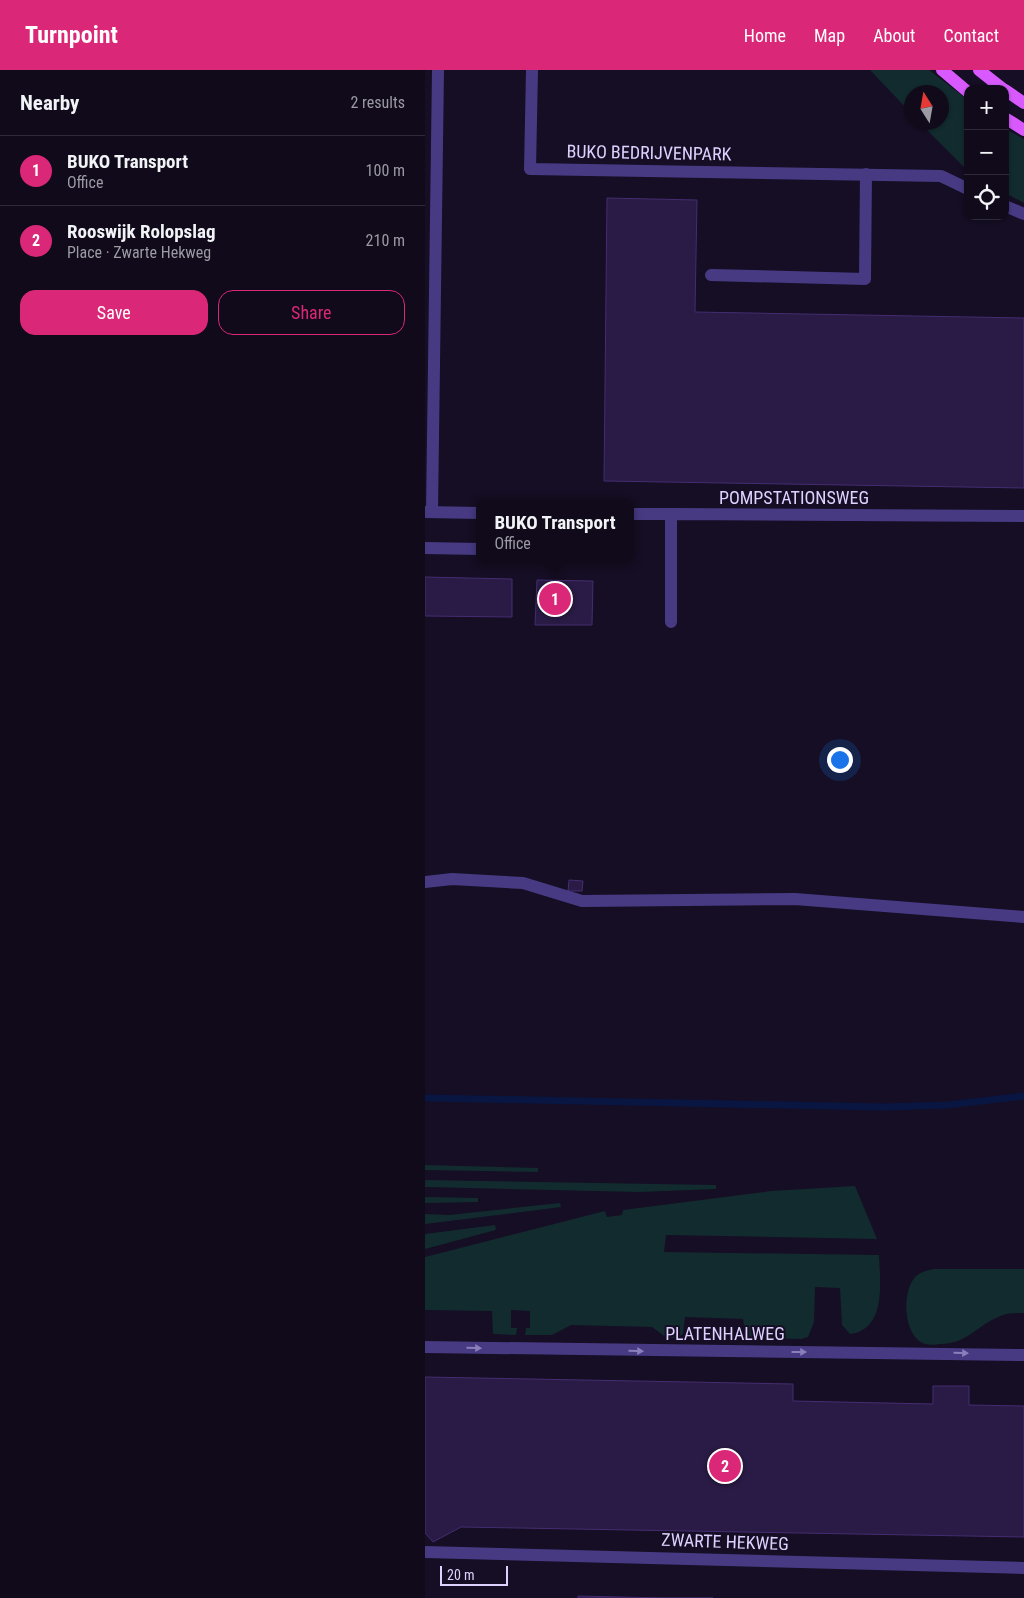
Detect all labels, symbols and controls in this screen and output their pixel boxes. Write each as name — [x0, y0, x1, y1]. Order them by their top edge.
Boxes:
text: Turnpoint — [25, 21, 118, 49]
text: Home — [744, 25, 786, 46]
text: Map — [814, 25, 845, 46]
text: About — [873, 25, 915, 46]
text: Contact — [943, 25, 999, 46]
north arrow — [904, 85, 949, 130]
map controls — [964, 85, 1009, 220]
button: + — [964, 85, 1009, 130]
text: Nearby — [20, 91, 79, 115]
text: 2 results — [350, 93, 405, 112]
button: − — [964, 130, 1009, 175]
street label: BUKO BEDRIJVENPARK — [566, 141, 732, 164]
text: BUKO Transport — [67, 150, 188, 173]
text: 1 — [32, 161, 40, 180]
text: 100 m — [366, 161, 405, 180]
text: Office — [67, 173, 103, 192]
button: locate — [964, 175, 1009, 220]
text: Rooswijk Rolopslag — [67, 220, 216, 243]
text: 2 — [32, 231, 40, 250]
text: 210 m — [366, 231, 405, 250]
text: Place · Zwarte Hekweg — [67, 243, 211, 262]
button: Save — [20, 290, 208, 335]
button: Share — [218, 290, 405, 335]
street label: POMPSTATIONSWEG — [719, 487, 869, 508]
popup — [476, 499, 634, 564]
text: BUKO Transport — [494, 511, 616, 534]
text: Office — [494, 534, 531, 553]
pin: 1 — [539, 580, 571, 618]
your location — [827, 747, 853, 773]
street label: PLATENHALWEG — [665, 1323, 785, 1344]
one-way arrow — [466, 1344, 482, 1352]
one-way arrow — [628, 1347, 644, 1355]
one-way arrow — [791, 1348, 807, 1356]
one-way arrow — [953, 1350, 969, 1358]
pin: 2 — [709, 1447, 741, 1485]
street label: ZWARTE HEKWEG — [661, 1529, 789, 1554]
scale bar — [440, 1563, 507, 1586]
text: 20 m — [447, 1567, 475, 1583]

